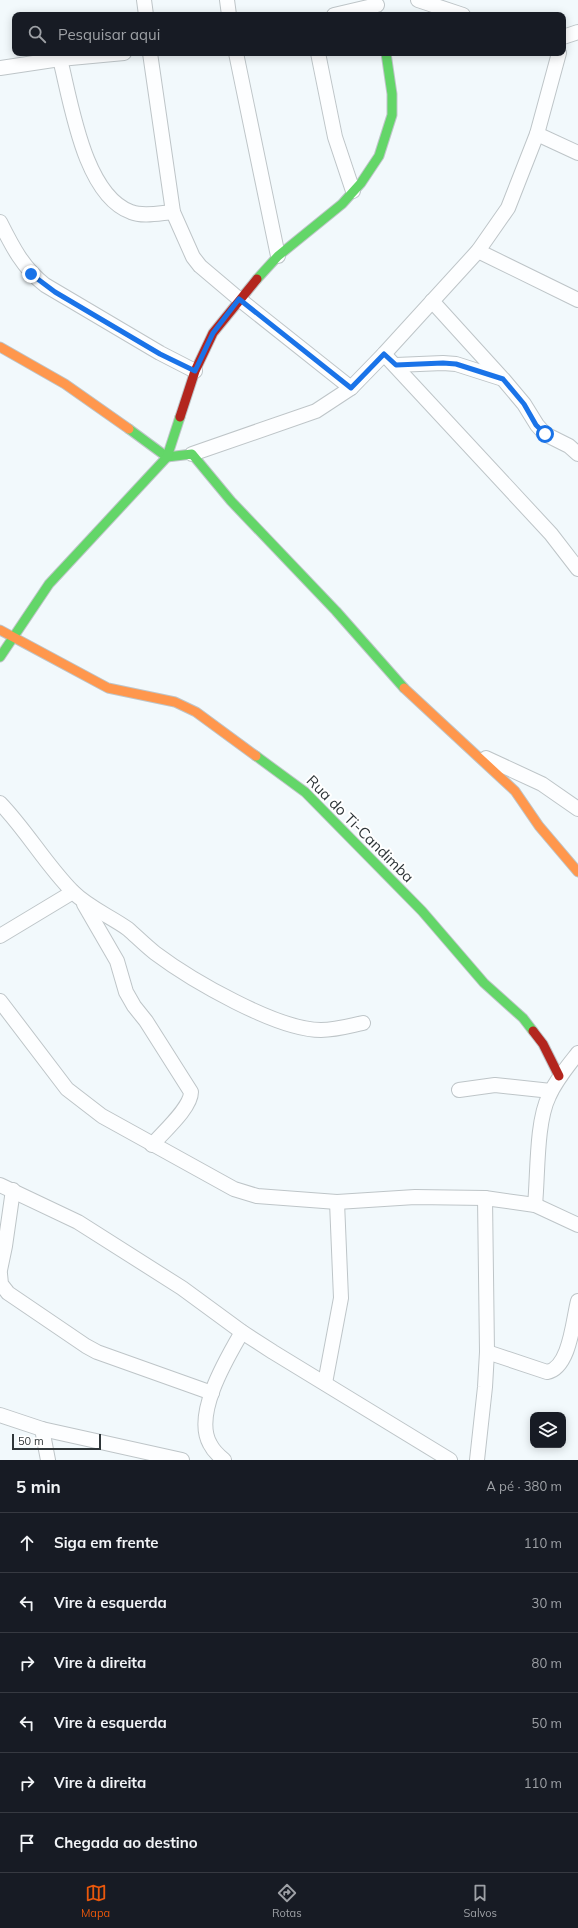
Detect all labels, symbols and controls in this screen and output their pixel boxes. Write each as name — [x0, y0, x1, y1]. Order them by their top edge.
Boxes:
search box — [12, 12, 566, 56]
icon: search — [26, 23, 48, 45]
text: Pesquisar aqui — [58, 25, 160, 44]
route end — [22, 265, 40, 283]
route start — [536, 425, 554, 443]
street label: Rua do Ti-Candimba — [303, 771, 418, 886]
map controls — [530, 1412, 566, 1448]
button: layers — [530, 1412, 566, 1448]
scale bar — [12, 1432, 101, 1451]
text: 50 m — [18, 1434, 44, 1448]
text: 5 min — [16, 1476, 61, 1497]
text: A pé · 380 m — [486, 1478, 562, 1494]
icon: ahead — [16, 1532, 38, 1554]
text: Siga em frente — [54, 1533, 159, 1552]
text: 110 m — [524, 1535, 562, 1551]
icon: left — [16, 1592, 38, 1614]
text: Vire à esquerda — [54, 1593, 167, 1612]
text: 30 m — [532, 1595, 562, 1611]
icon: right — [16, 1652, 38, 1674]
text: Vire à direita — [54, 1653, 146, 1672]
text: 80 m — [532, 1655, 562, 1671]
icon: left — [16, 1712, 38, 1734]
text: Vire à esquerda — [54, 1713, 167, 1732]
text: 50 m — [532, 1715, 562, 1731]
icon: right — [16, 1772, 38, 1794]
text: Vire à direita — [54, 1773, 146, 1792]
text: 110 m — [524, 1775, 562, 1791]
icon: arrive — [16, 1832, 38, 1854]
text: Chegada ao destino — [54, 1833, 198, 1852]
tab: Mapa — [81, 1882, 110, 1920]
tab: Rotas — [272, 1882, 302, 1920]
tab: Salvos — [463, 1882, 497, 1920]

